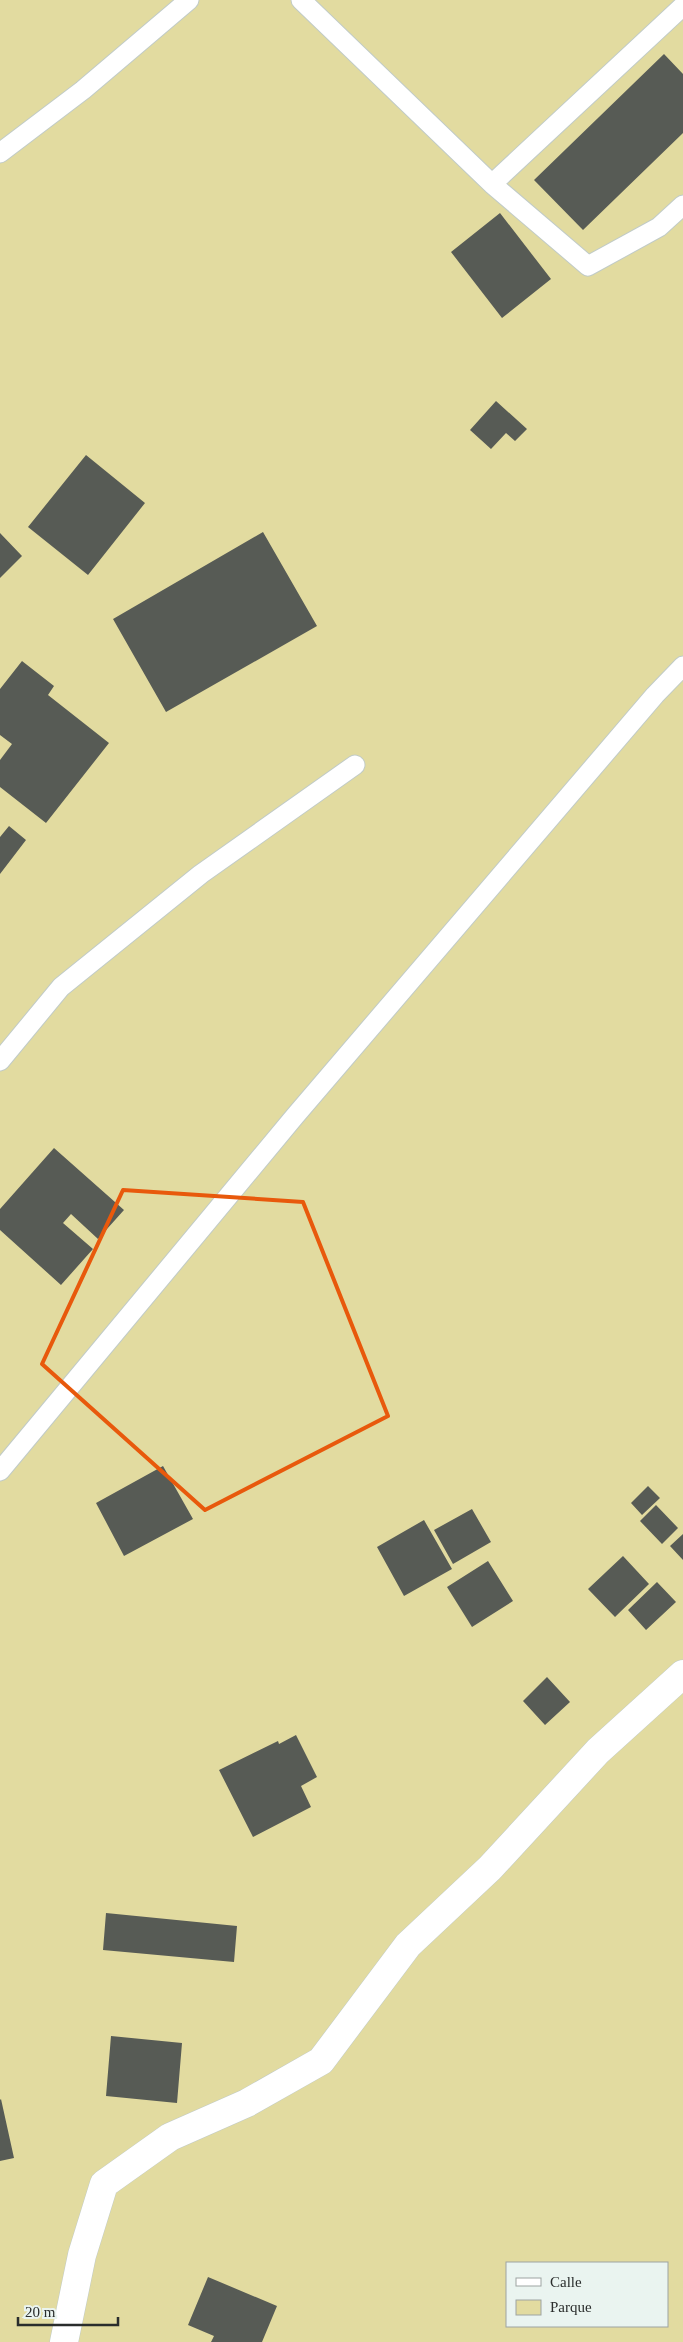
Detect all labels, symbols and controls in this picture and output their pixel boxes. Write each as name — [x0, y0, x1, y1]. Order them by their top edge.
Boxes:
legend — [506, 2262, 668, 2327]
text: Calle — [550, 2274, 582, 2290]
scale bar — [18, 2294, 118, 2326]
text: Parque — [550, 2299, 592, 2315]
text: 20 m — [25, 2304, 56, 2320]

